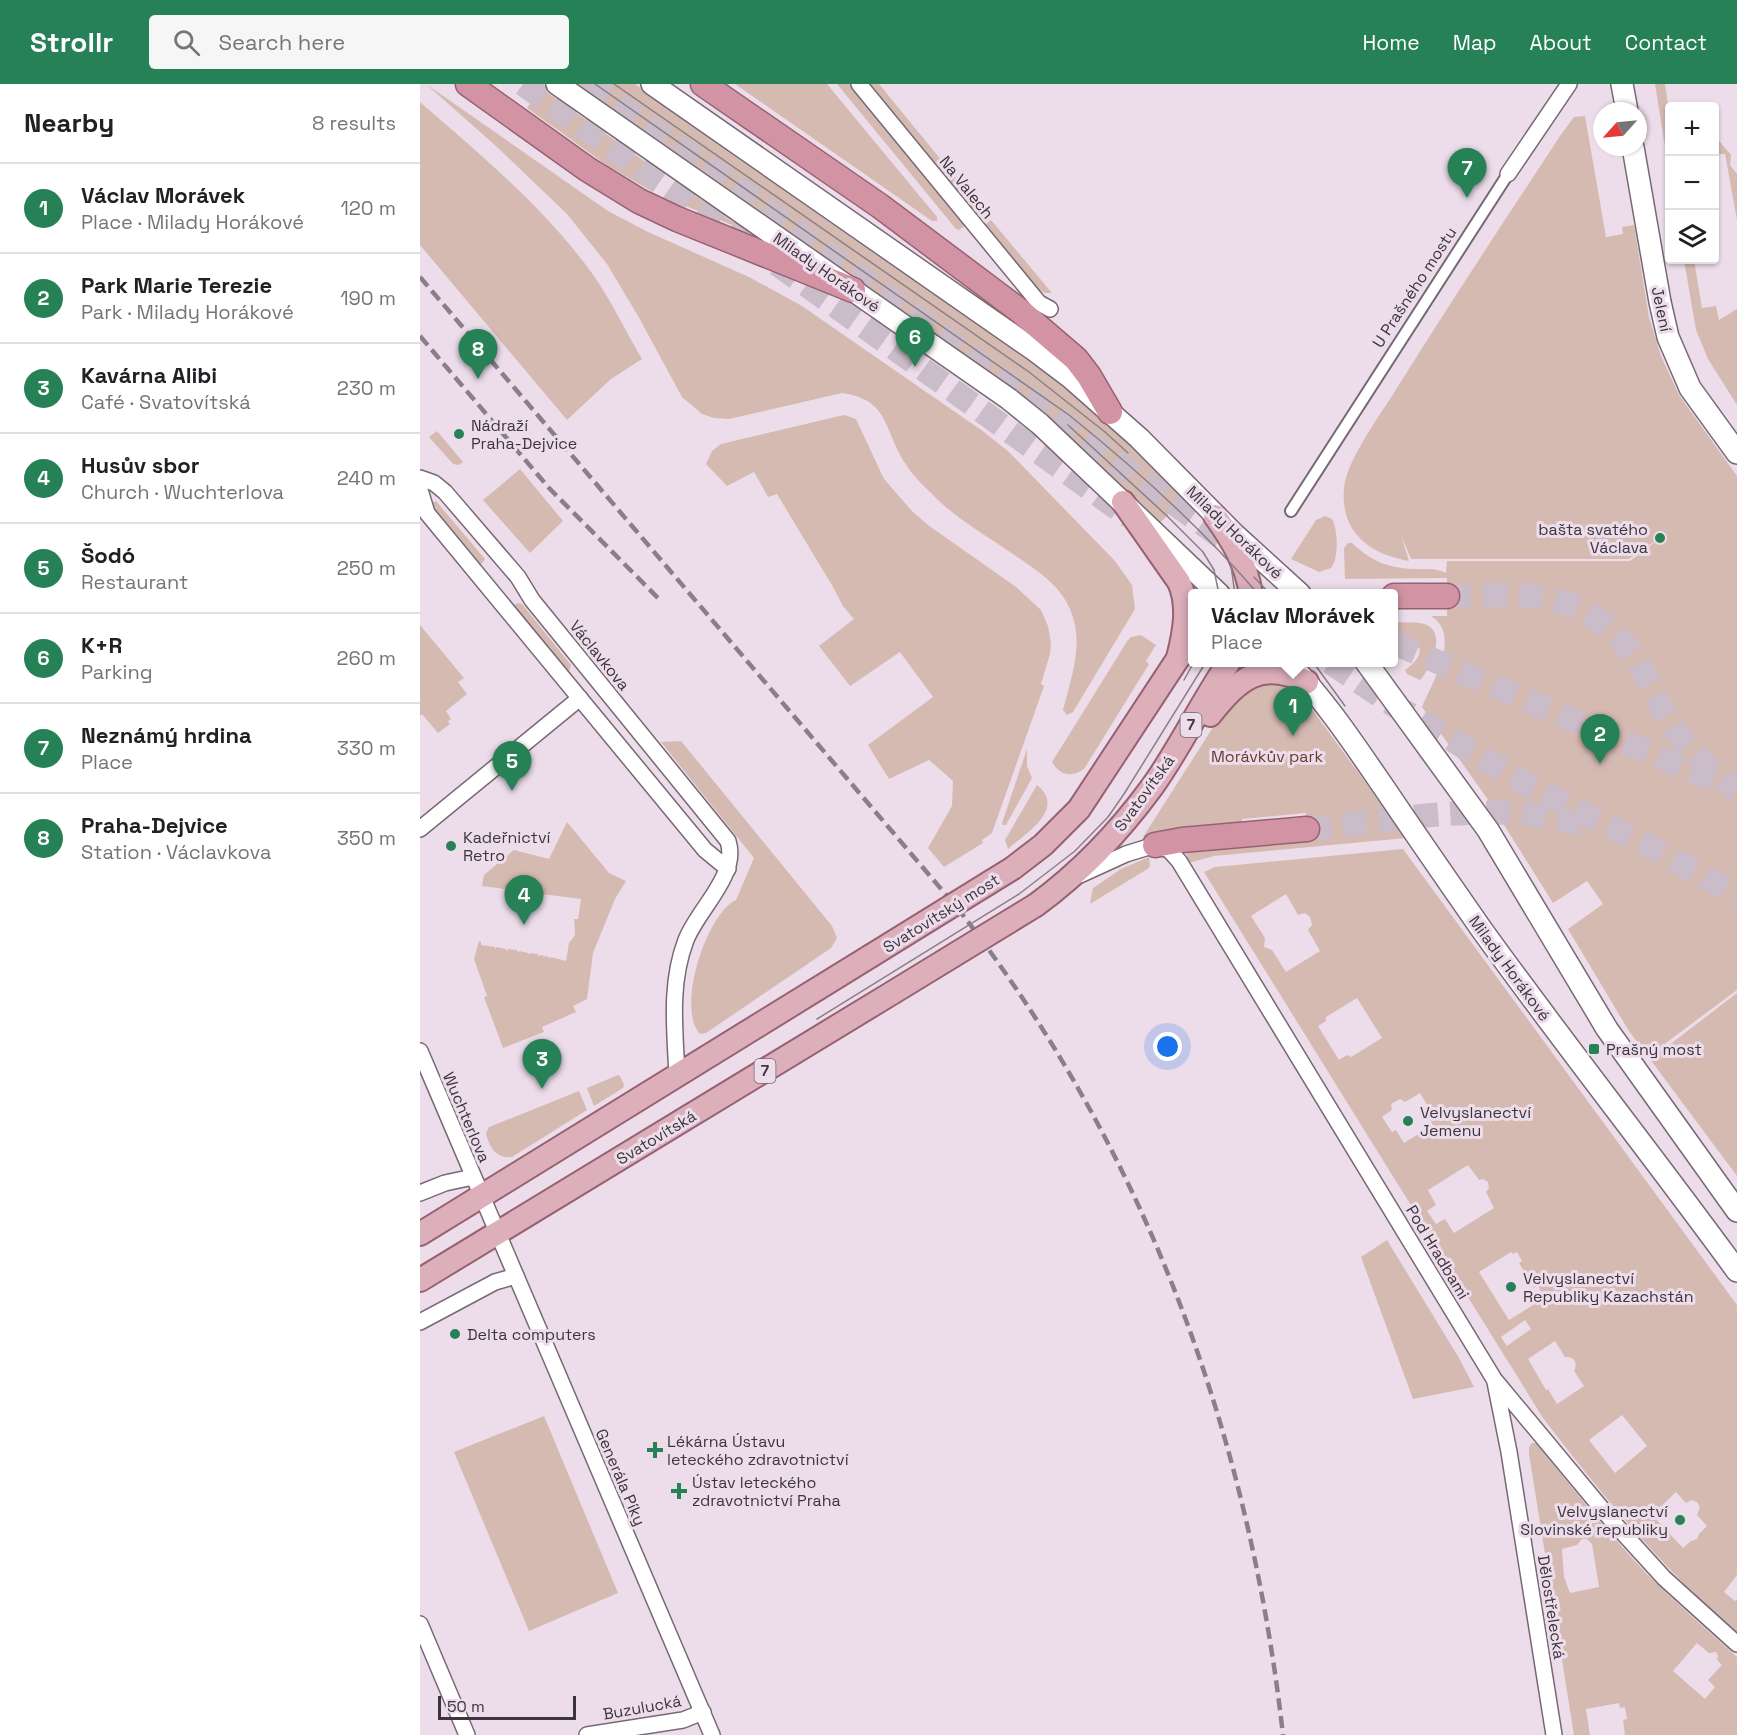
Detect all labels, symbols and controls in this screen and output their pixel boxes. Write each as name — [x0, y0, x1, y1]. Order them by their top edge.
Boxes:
search box — [149, 15, 569, 69]
text: Strollr — [30, 24, 113, 60]
icon: search — [170, 26, 203, 59]
text: Search here — [218, 28, 345, 56]
text: Home — [1362, 29, 1420, 56]
text: Map — [1453, 29, 1497, 56]
text: About — [1530, 29, 1592, 56]
text: Contact — [1625, 29, 1707, 56]
north arrow — [1593, 102, 1647, 156]
map controls — [1665, 102, 1719, 264]
button: + — [1665, 102, 1719, 156]
text: Nearby — [24, 106, 114, 140]
text: 8 results — [312, 110, 396, 136]
pin: 7 — [1448, 148, 1486, 198]
street label: Na Valech — [935, 152, 998, 223]
button: − — [1665, 156, 1719, 210]
text: Václav Morávek — [81, 181, 245, 209]
text: 1 — [39, 195, 48, 221]
text: 120 m — [340, 195, 396, 221]
text: Place · Milady Horákové — [81, 209, 304, 235]
button: layers — [1665, 210, 1719, 264]
street label: U Prašného mostu — [1368, 223, 1461, 352]
street label: Milady Horákové — [769, 228, 884, 317]
text: Park Marie Terezie — [81, 271, 272, 299]
text: 2 — [38, 285, 49, 311]
text: 190 m — [340, 285, 396, 311]
street label: Jelení — [1646, 285, 1677, 334]
text: Park · Milady Horákové — [81, 299, 294, 325]
pin: 6 — [896, 318, 934, 367]
pin: 8 — [458, 330, 498, 379]
text: Kavárna Alibi — [81, 361, 217, 389]
text: 3 — [37, 375, 50, 401]
text: 230 m — [337, 375, 396, 401]
text: Café · Svatovítská — [81, 389, 251, 415]
place label: Nádraží Praha-Dejvice — [471, 415, 577, 454]
marker: Nádraží Praha-Dejvice — [452, 427, 466, 441]
text: Husův sbor — [81, 451, 199, 479]
text: 4 — [37, 465, 50, 491]
text: 240 m — [337, 465, 396, 491]
text: Church · Wuchterlova — [81, 479, 284, 505]
street label: Milady Horákové — [1182, 481, 1287, 584]
place label: bašta svatého Václava — [1538, 519, 1648, 558]
marker: bašta svatého Václava — [1653, 531, 1667, 545]
text: Šodó — [81, 541, 135, 569]
text: 5 — [38, 555, 50, 581]
text: 250 m — [337, 555, 396, 581]
text: Restaurant — [81, 569, 188, 595]
popup — [1188, 589, 1398, 667]
text: Václav Morávek — [1211, 601, 1375, 629]
street label: Václavkova — [565, 616, 634, 695]
text: Place — [1211, 629, 1263, 655]
text: K+R — [81, 631, 122, 659]
text: 6 — [37, 645, 50, 671]
text: 260 m — [337, 645, 396, 671]
text: Parking — [81, 659, 153, 685]
pin: 1 — [1274, 686, 1312, 736]
road number: 7 — [1180, 713, 1202, 737]
pin: 2 — [1580, 714, 1620, 764]
text: Neznámý hrdina — [81, 721, 252, 749]
text: 7 — [38, 735, 49, 761]
text: 330 m — [337, 735, 396, 761]
pin: 5 — [492, 742, 532, 791]
park label: Morávkův park — [1211, 746, 1323, 767]
text: Place — [81, 749, 133, 775]
street label: Svatovítská — [1110, 751, 1179, 836]
text: Praha-Dejvice — [81, 811, 228, 839]
text: 8 — [38, 825, 50, 851]
text: 350 m — [337, 825, 396, 851]
place label: Kadeřnictví Retro — [463, 827, 551, 866]
text: Station · Václavkova — [81, 839, 271, 865]
marker: Kadeřnictví Retro — [444, 839, 458, 853]
street label: Svatovítský most — [879, 869, 1003, 958]
pin: 4 — [504, 876, 544, 925]
street label: Milady Horákové — [1464, 911, 1555, 1025]
your location — [1153, 1032, 1182, 1061]
place label: Prašný most — [1606, 1039, 1702, 1060]
pin: 3 — [522, 1040, 562, 1089]
marker: Prašný most — [1587, 1042, 1601, 1056]
road number: 7 — [754, 1059, 776, 1083]
street label: Wuchterlova — [438, 1069, 495, 1166]
place label: Velvyslanectví Jemenu — [1420, 1102, 1531, 1141]
street label: Svatovítská — [612, 1105, 700, 1169]
marker: Velvyslanectví Jemenu — [1401, 1114, 1415, 1128]
street label: Pod Hradbami — [1401, 1201, 1474, 1303]
place label: Velvyslanectví Republiky Kazachstán — [1523, 1268, 1694, 1307]
marker: Velvyslanectví Republiky Kazachstán — [1504, 1280, 1518, 1294]
place label: Delta computers — [467, 1324, 596, 1345]
marker: Delta computers — [448, 1327, 462, 1341]
street label: Generála Píky — [591, 1425, 650, 1529]
place label: Lékárna Ústavu leteckého zdravotnictví — [667, 1431, 849, 1470]
marker: Lékárna Ústavu leteckého zdravotnictví — [648, 1443, 662, 1457]
place label: Ústav leteckého zdravotnictví Praha — [692, 1472, 841, 1511]
marker: Ústav leteckého zdravotnictví Praha — [670, 1482, 688, 1500]
place label: Velvyslanectví Slovinské republiky — [1520, 1501, 1668, 1540]
marker: Velvyslanectví Slovinské republiky — [1673, 1513, 1687, 1527]
street label: Dělostřelecká — [1533, 1553, 1570, 1661]
street label: Buzulucká — [601, 1690, 683, 1725]
scale bar — [438, 1693, 576, 1720]
text: 50 m — [447, 1696, 485, 1717]

